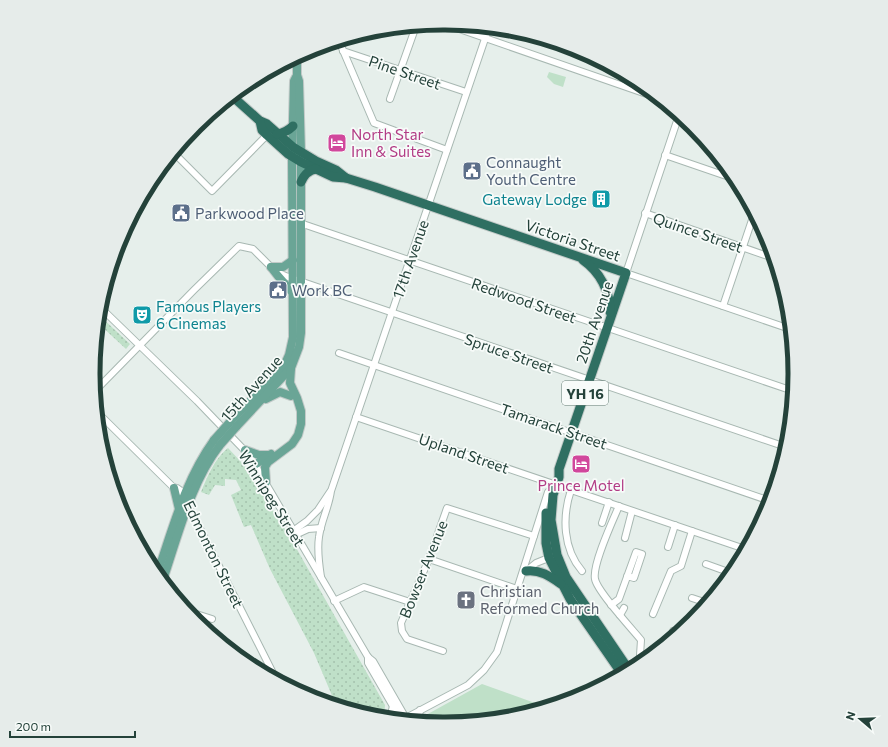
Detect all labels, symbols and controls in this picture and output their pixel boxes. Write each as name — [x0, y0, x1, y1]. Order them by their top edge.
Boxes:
street label: Pine Street — [367, 51, 443, 93]
place label: North Star Inn & Suites — [351, 125, 431, 160]
hotel icon: North Star Inn & Suites — [326, 132, 348, 154]
place label: Connaught Youth Centre — [486, 153, 576, 188]
public building icon: Connaught Youth Centre — [461, 160, 483, 182]
building icon: Gateway Lodge — [590, 188, 612, 210]
place label: Gateway Lodge — [482, 190, 587, 208]
public building icon: Parkwood Place — [170, 202, 192, 224]
place label: Parkwood Place — [195, 204, 304, 222]
street label: Quince Street — [651, 208, 745, 256]
street label: Victoria Street — [523, 215, 623, 265]
street label: 17th Avenue — [388, 217, 432, 301]
street label: Redwood Street — [469, 274, 579, 326]
street label: 20th Avenue — [572, 278, 616, 365]
public building icon: Work BC — [267, 279, 289, 301]
place label: Work BC — [292, 281, 352, 299]
place label: Famous Players 6 Cinemas — [156, 297, 261, 332]
theatre icon: Famous Players 6 Cinemas — [131, 304, 153, 326]
street label: Spruce Street — [462, 329, 556, 377]
street label: 15th Avenue — [217, 351, 285, 425]
road number: YH 16 — [562, 381, 608, 405]
street label: Tamarack Street — [498, 399, 610, 453]
street label: Upland Street — [417, 429, 511, 477]
street label: Winnipeg Street — [235, 446, 309, 550]
hotel icon: Prince Motel — [570, 453, 592, 475]
place label: Prince Motel — [538, 476, 625, 494]
street label: Edmonton Street — [180, 497, 248, 611]
street label: Bowser Avenue — [395, 517, 451, 621]
place label: Christian Reformed Church — [480, 582, 599, 617]
church icon: Christian Reformed Church — [455, 589, 477, 611]
north arrow — [840, 699, 880, 739]
text: N — [843, 710, 858, 722]
scale bar — [10, 713, 135, 739]
text: 200 m — [16, 719, 51, 733]

